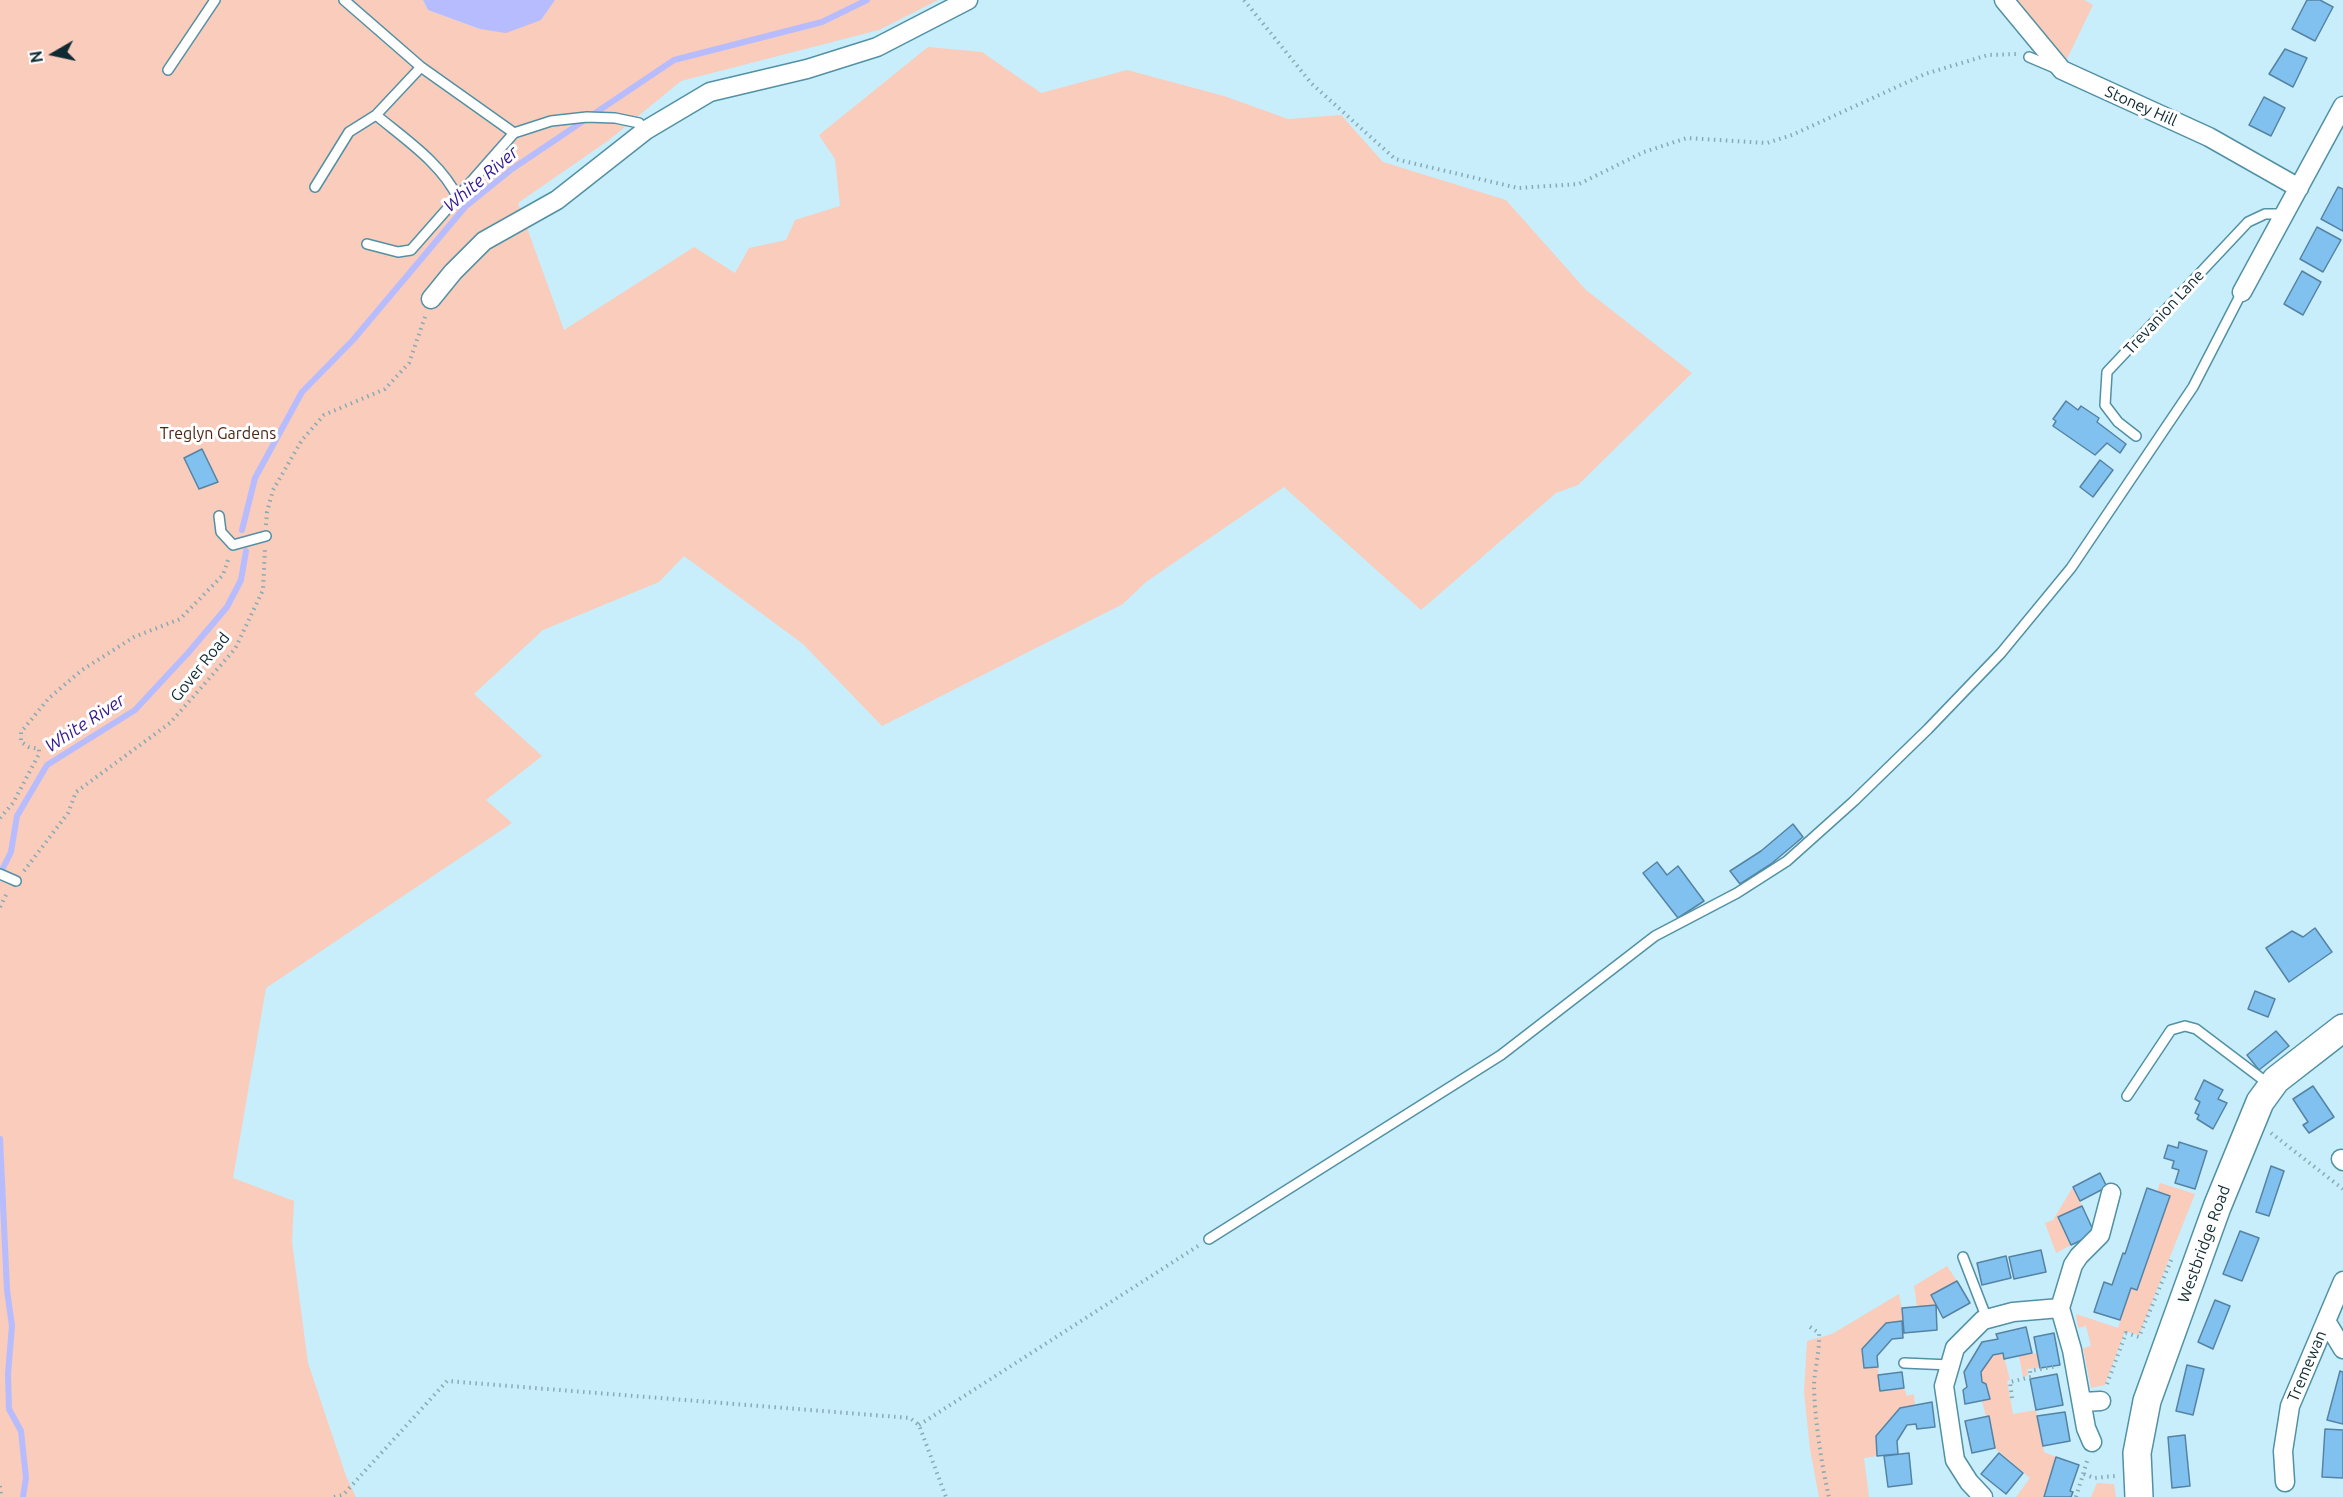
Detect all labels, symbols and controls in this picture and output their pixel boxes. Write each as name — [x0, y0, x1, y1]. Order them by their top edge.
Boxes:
north arrow — [24, 24, 84, 84]
text: N — [26, 50, 46, 64]
street label: Stoney Hill — [2102, 82, 2180, 130]
water label: White River — [439, 142, 523, 216]
street label: Trevanion Lane — [2120, 266, 2208, 358]
park label: Treglyn Gardens — [160, 424, 276, 444]
street label: Gover Road — [166, 629, 234, 705]
water label: White River — [41, 689, 129, 757]
street label: Westbridge Road — [2174, 1183, 2234, 1305]
street label: Tremewan — [2283, 1327, 2331, 1405]

